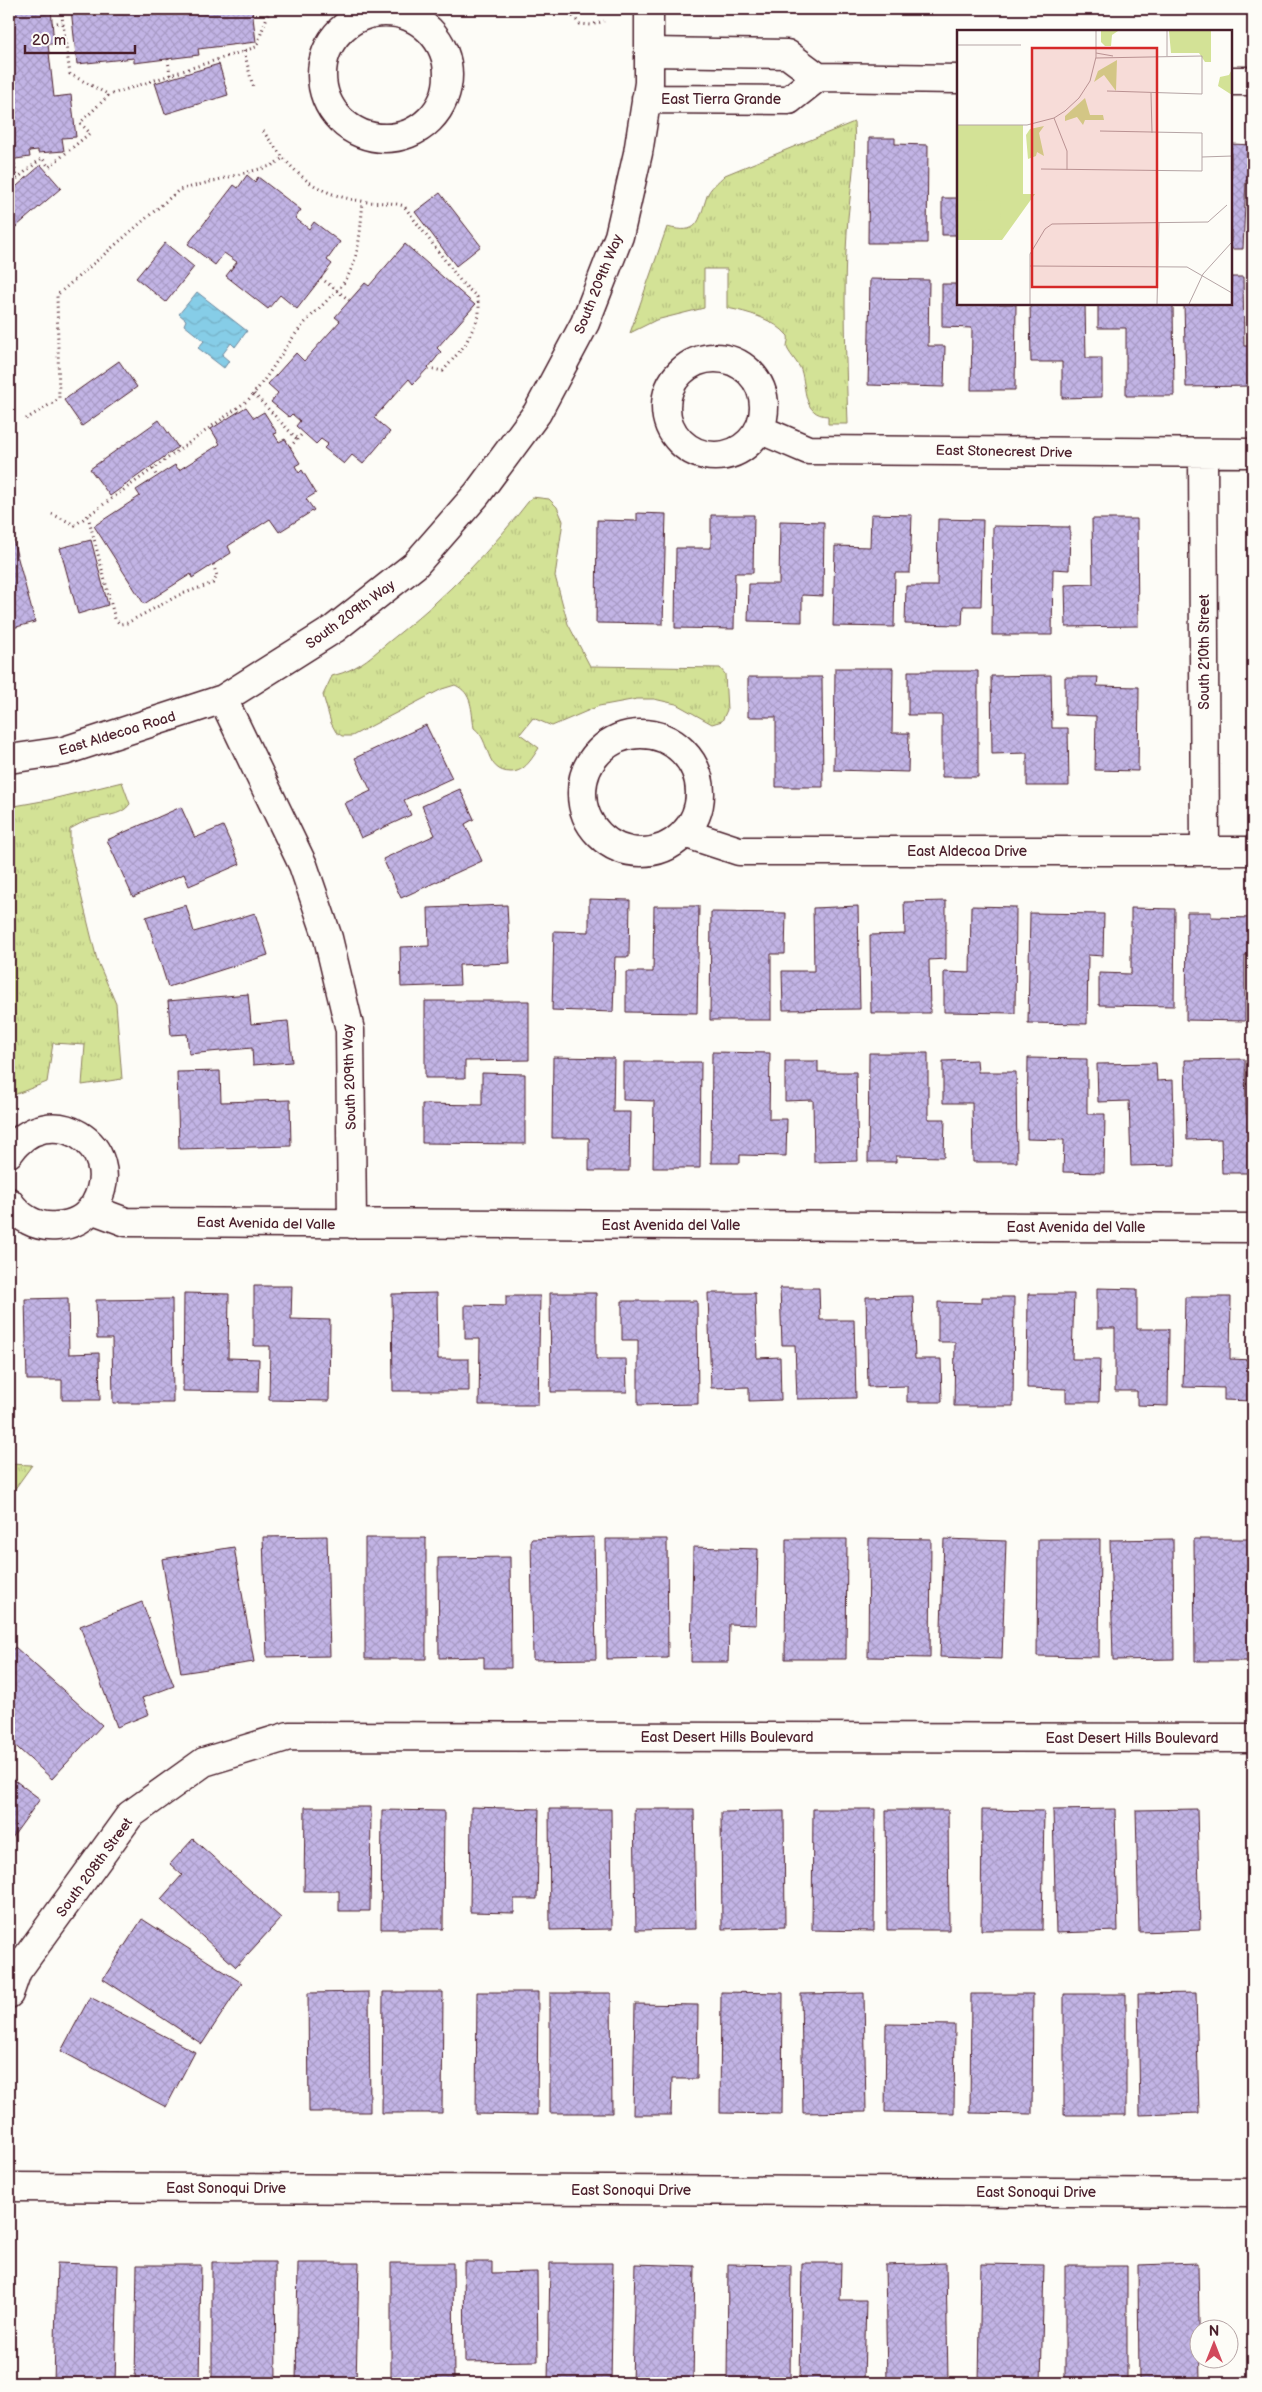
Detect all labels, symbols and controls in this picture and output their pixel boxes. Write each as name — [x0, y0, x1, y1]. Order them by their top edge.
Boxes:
scale bar — [25, 22, 135, 54]
inset map — [957, 30, 1232, 305]
text: 20 m — [32, 31, 66, 50]
street label: East Tierra Grande — [661, 91, 781, 108]
street label: South 209th Way — [571, 231, 626, 336]
street label: East Stonecrest Drive — [935, 442, 1073, 461]
street label: South 209th Way — [302, 576, 399, 652]
street label: South 210th Street — [1196, 594, 1213, 710]
street label: East Aldecoa Road — [57, 708, 177, 759]
street label: East Aldecoa Drive — [907, 843, 1027, 860]
street label: South 209th Way — [339, 1023, 360, 1130]
street label: East Avenida del Valle — [196, 1214, 336, 1233]
street label: East Avenida del Valle — [602, 1217, 740, 1234]
street label: East Avenida del Valle — [1007, 1219, 1145, 1236]
street label: East Desert Hills Boulevard — [640, 1729, 814, 1746]
street label: East Desert Hills Boulevard — [1045, 1730, 1219, 1747]
street label: South 208th Street — [53, 1814, 137, 1920]
street label: East Sonoqui Drive — [166, 2180, 286, 2197]
street label: East Sonoqui Drive — [571, 2182, 691, 2199]
street label: East Sonoqui Drive — [976, 2184, 1096, 2201]
north arrow — [1190, 2320, 1240, 2370]
text: N — [1209, 2323, 1219, 2340]

